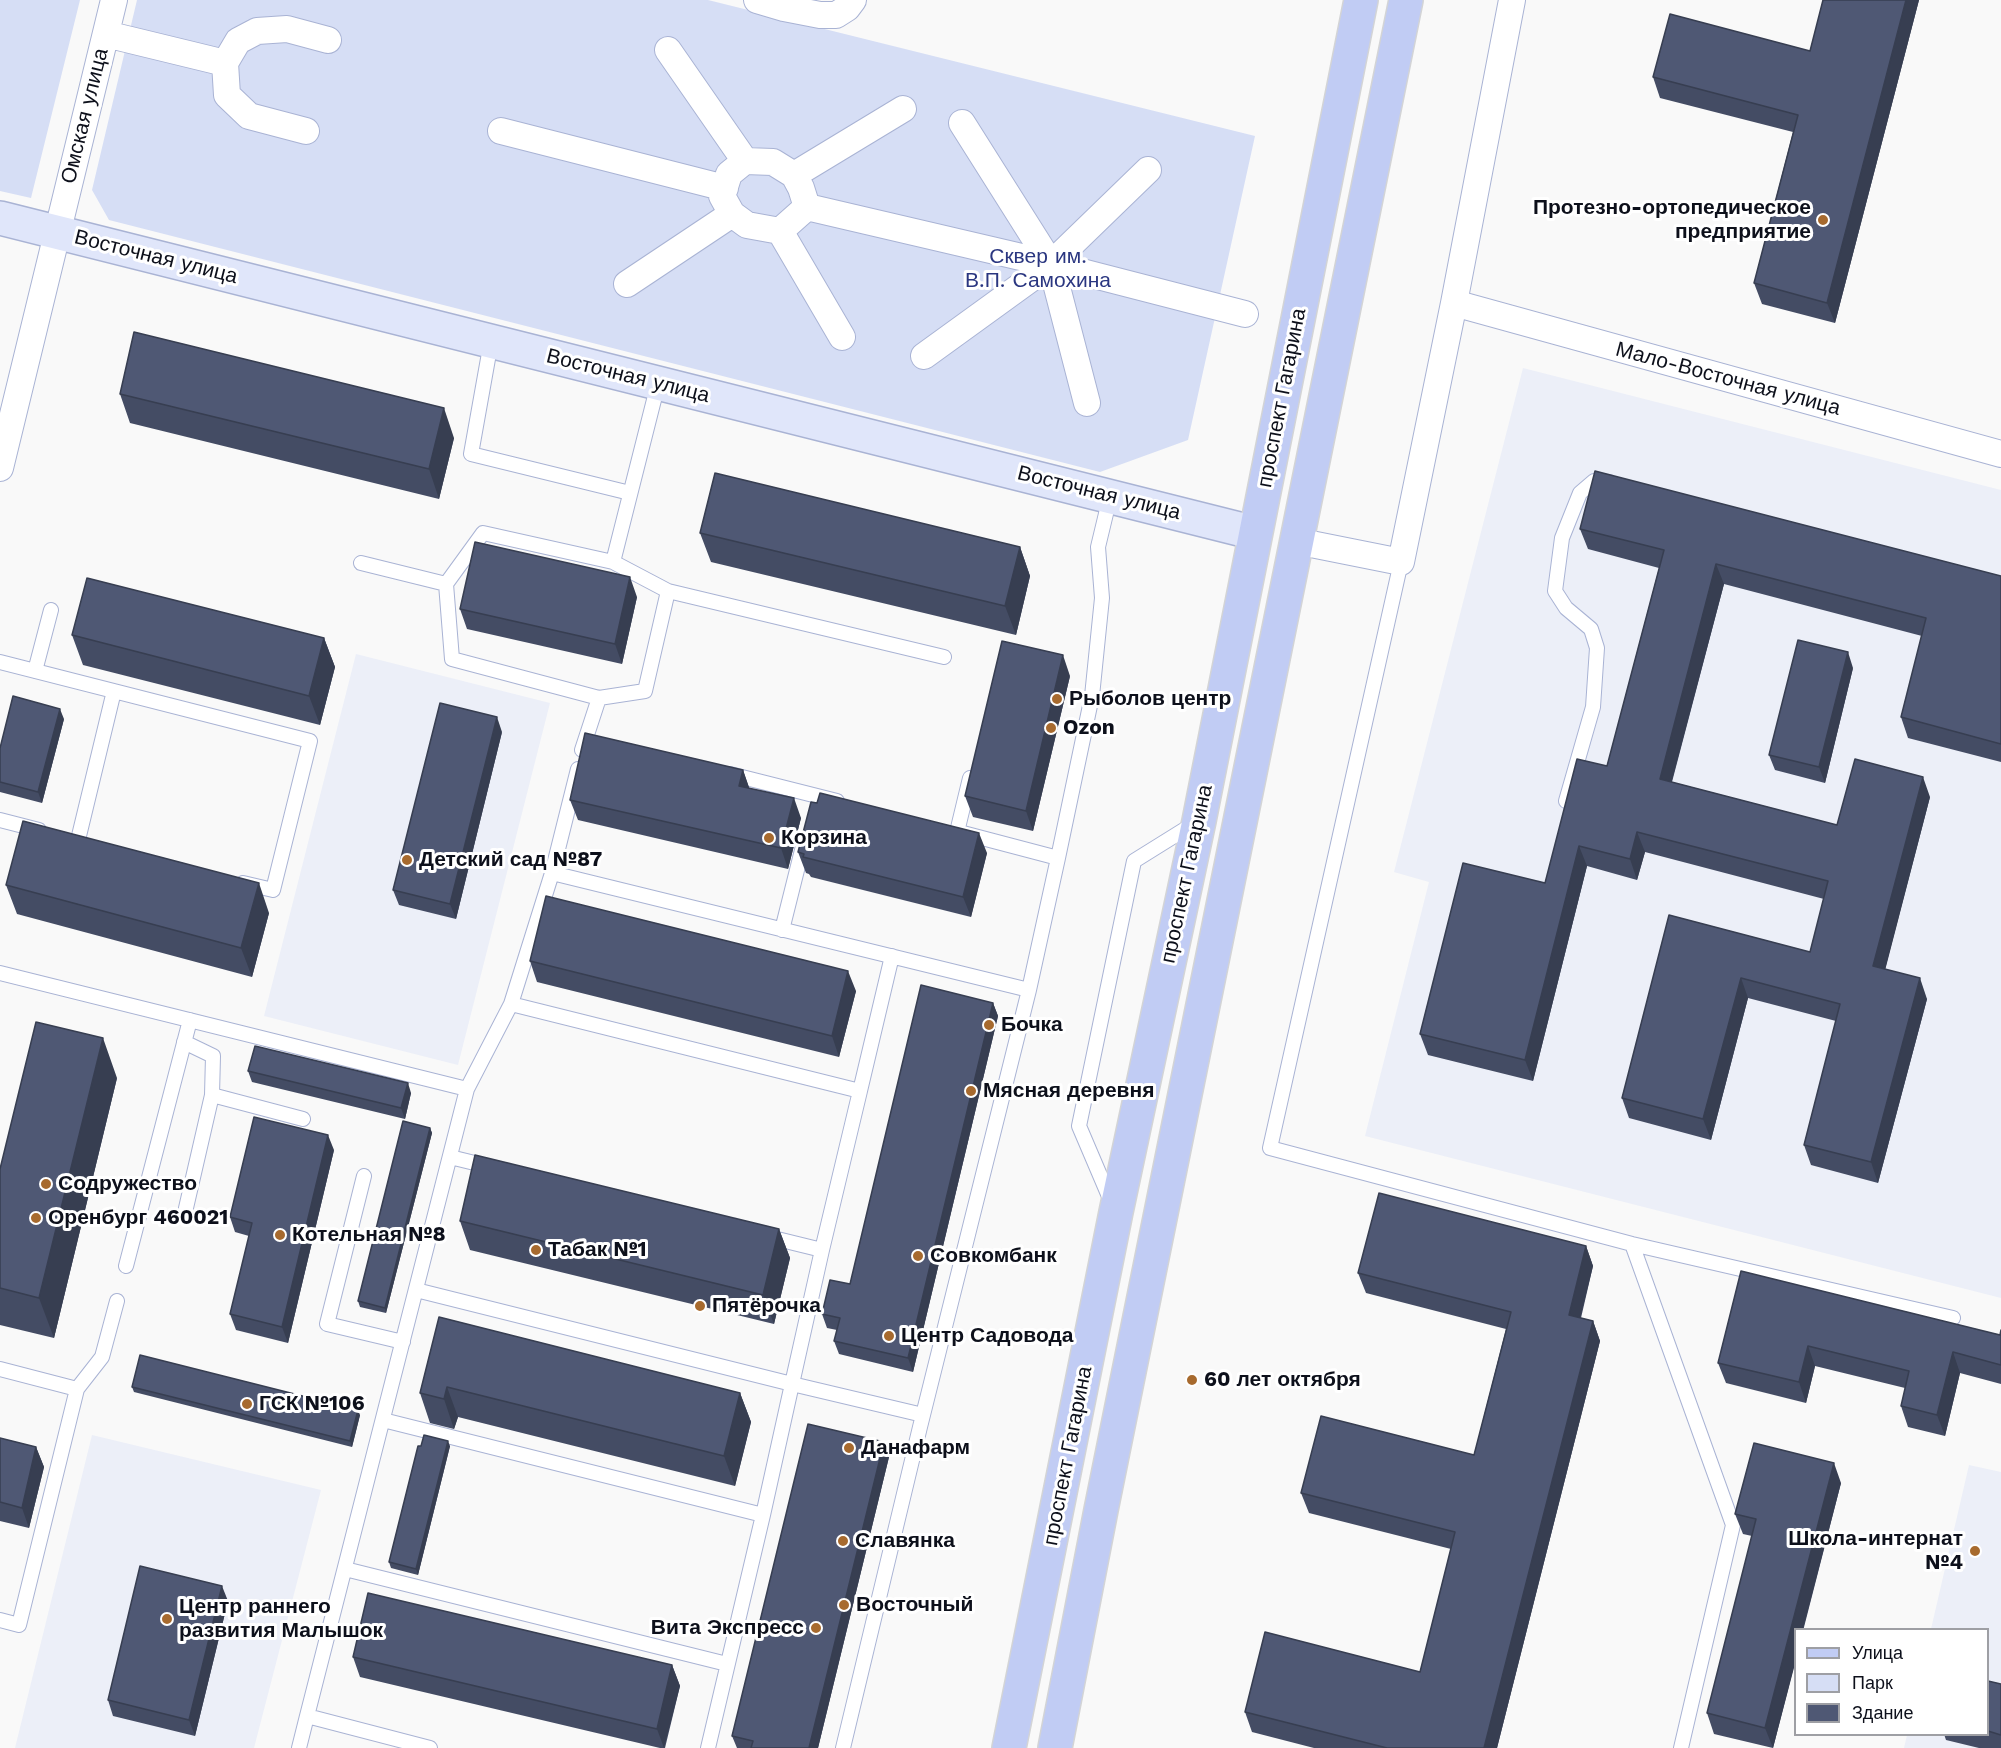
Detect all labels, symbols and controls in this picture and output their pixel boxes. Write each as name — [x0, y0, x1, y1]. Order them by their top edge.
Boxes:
street label: Омская улица — [56, 46, 114, 186]
place label: Протезно-ортопедическое предприятие — [1533, 195, 1811, 245]
marker: Протезно-ортопедическое предприятие — [1816, 213, 1830, 227]
street label: Восточная улица — [72, 225, 240, 289]
park label: Сквер им. В.П. Самохина — [965, 244, 1111, 294]
street label: проспект Гагарина — [1252, 306, 1312, 490]
street label: Мало-Восточная улица — [1613, 337, 1843, 421]
street label: Восточная улица — [544, 344, 712, 408]
street label: Восточная улица — [1015, 461, 1183, 525]
place label: Рыболов центр — [1069, 686, 1231, 712]
marker: Рыболов центр — [1050, 692, 1064, 706]
place label: Ozon — [1063, 715, 1115, 741]
marker: Ozon — [1044, 721, 1058, 735]
street label: проспект Гагарина — [1156, 782, 1218, 966]
place label: Корзина — [781, 825, 867, 851]
marker: Корзина — [762, 831, 776, 845]
place label: Детский сад №87 — [419, 847, 602, 873]
marker: Детский сад №87 — [400, 853, 414, 867]
place label: Бочка — [1001, 1012, 1063, 1038]
marker: Бочка — [982, 1018, 996, 1032]
place label: Мясная деревня — [983, 1078, 1154, 1104]
marker: Мясная деревня — [964, 1084, 978, 1098]
place label: Содружество — [58, 1171, 197, 1197]
marker: Содружество — [39, 1177, 53, 1191]
place label: Оренбург 460021 — [48, 1205, 228, 1231]
marker: Оренбург 460021 — [29, 1211, 43, 1225]
place label: Котельная №8 — [292, 1222, 446, 1248]
marker: Котельная №8 — [273, 1228, 287, 1242]
place label: Табак №1 — [548, 1237, 647, 1263]
marker: Табак №1 — [529, 1243, 543, 1257]
place label: Совкомбанк — [930, 1243, 1057, 1269]
marker: Совкомбанк — [911, 1249, 925, 1263]
place label: Пятёрочка — [712, 1293, 821, 1319]
marker: Пятёрочка — [693, 1299, 707, 1313]
place label: Центр Садовода — [901, 1323, 1074, 1349]
marker: Центр Садовода — [882, 1329, 896, 1343]
street label: проспект Гагарина — [1038, 1364, 1098, 1548]
place label: 60 лет октября — [1204, 1367, 1361, 1393]
marker: 60 лет октября — [1185, 1373, 1199, 1387]
place label: ГСК №106 — [259, 1391, 365, 1417]
marker: ГСК №106 — [240, 1397, 254, 1411]
place label: Данафарм — [861, 1435, 970, 1461]
marker: Данафарм — [842, 1441, 856, 1455]
place label: Школа-интернат №4 — [1788, 1526, 1963, 1576]
place label: Славянка — [855, 1528, 955, 1554]
marker: Славянка — [836, 1534, 850, 1548]
marker: Школа-интернат №4 — [1968, 1544, 1982, 1558]
place label: Восточный — [856, 1592, 973, 1618]
place label: Центр раннего развития Малышок — [179, 1594, 383, 1644]
marker: Восточный — [837, 1598, 851, 1612]
marker: Центр раннего развития Малышок — [160, 1612, 174, 1626]
place label: Вита Экспресс — [651, 1615, 804, 1641]
marker: Вита Экспресс — [809, 1621, 823, 1635]
legend — [1794, 1628, 1989, 1736]
text: Улица — [1852, 1642, 1903, 1663]
text: Парк — [1852, 1672, 1893, 1693]
text: Здание — [1852, 1702, 1913, 1723]

